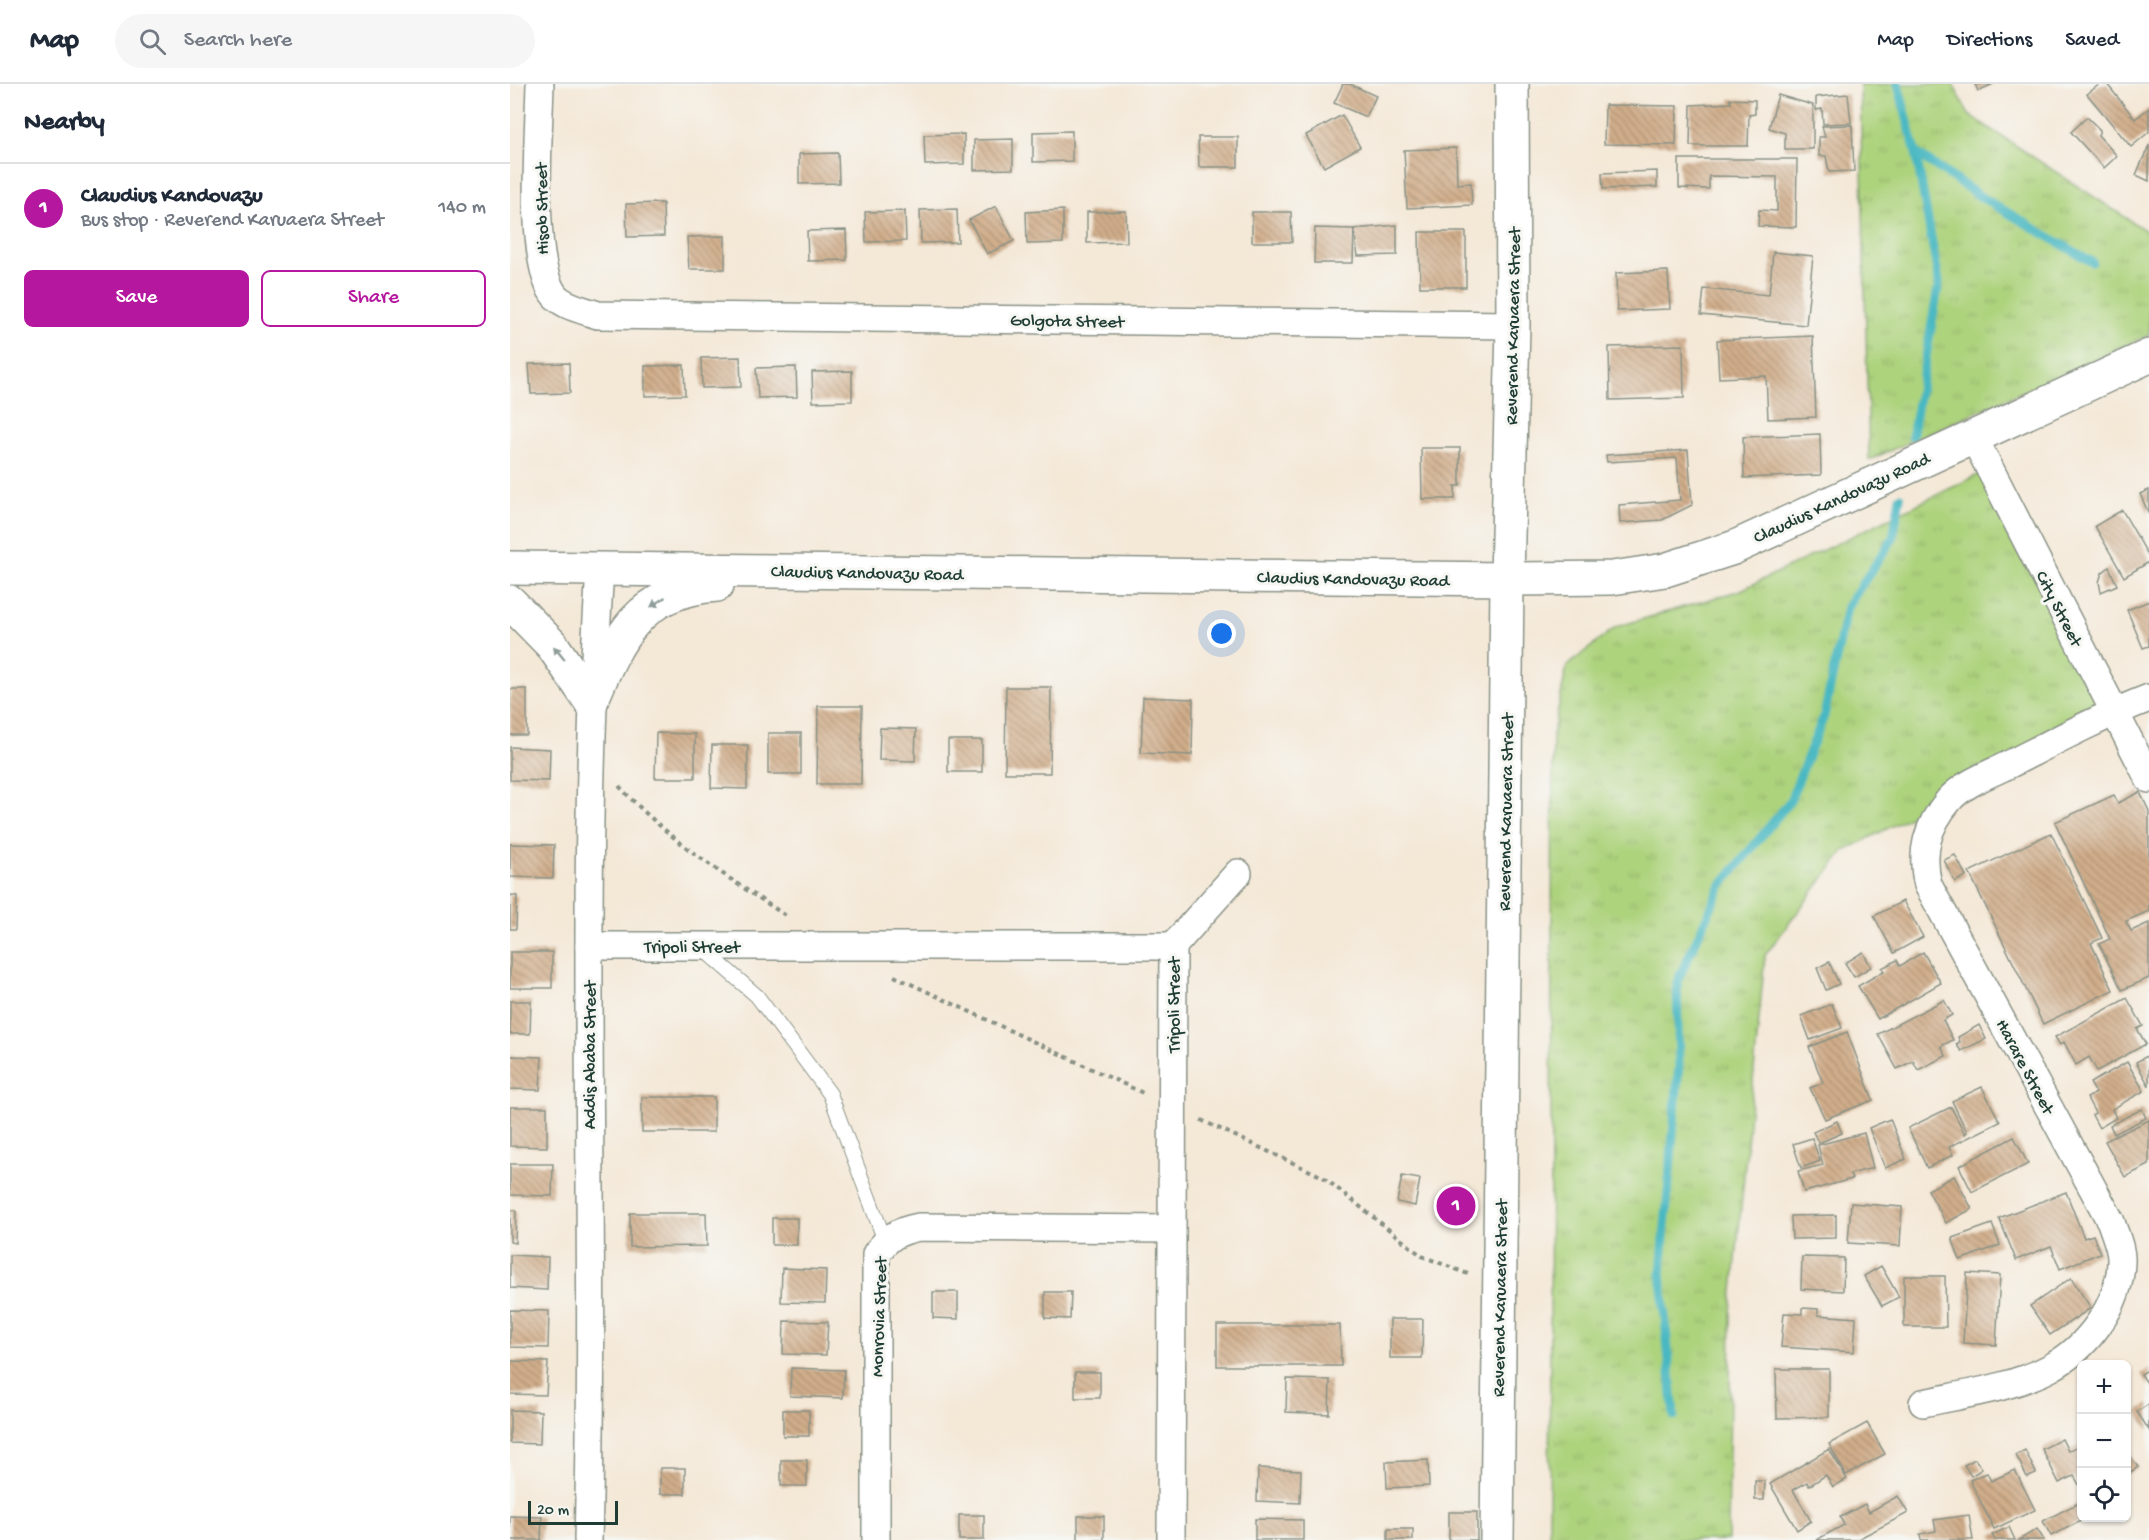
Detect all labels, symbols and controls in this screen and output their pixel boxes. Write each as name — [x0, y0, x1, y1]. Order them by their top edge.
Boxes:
search box — [115, 14, 535, 68]
text: Map — [30, 25, 79, 58]
icon: search — [136, 25, 169, 58]
text: Search here — [184, 28, 292, 54]
text: Map — [1877, 29, 1914, 54]
text: Directions — [1947, 29, 2032, 54]
text: Saved — [2065, 29, 2119, 54]
text: Nearby — [24, 108, 105, 139]
street label: Hisob Street — [532, 161, 555, 255]
text: Claudius Kandovazu — [81, 184, 263, 210]
text: 1 — [39, 197, 48, 220]
text: 140 m — [438, 197, 486, 220]
text: Bus stop · Reverend Karuaera Street — [81, 210, 384, 233]
street label: Reverend Karuaera Street — [1502, 225, 1527, 425]
button: Save — [24, 270, 249, 327]
button: Share — [261, 270, 486, 327]
street label: Golgota Street — [1010, 311, 1126, 334]
street label: Claudius Kandovazu Road — [1751, 449, 1935, 549]
street label: Claudius Kandovazu Road — [771, 562, 965, 587]
street label: Claudius Kandovazu Road — [1257, 568, 1451, 593]
street label: City Street — [2030, 568, 2087, 652]
one-way arrow — [650, 597, 667, 608]
your location — [1207, 619, 1236, 648]
one-way arrow — [553, 645, 566, 661]
street label: Reverend Karuaera Street — [1495, 711, 1520, 911]
street label: Tripoli Street — [643, 938, 741, 959]
street label: Tripoli Street — [1165, 956, 1186, 1054]
street label: Addis Ababa Street — [581, 979, 602, 1129]
street label: Harare Street — [1990, 1016, 2058, 1120]
pin: 1 — [1436, 1184, 1476, 1228]
street label: Reverend Karuaera Street — [1489, 1197, 1514, 1397]
street label: Monrovia Street — [868, 1255, 893, 1378]
map controls — [2077, 1360, 2131, 1522]
button: + — [2077, 1360, 2131, 1414]
button: − — [2077, 1414, 2131, 1468]
button: locate — [2077, 1468, 2131, 1522]
scale bar — [528, 1498, 618, 1526]
text: 20 m — [537, 1502, 569, 1521]

